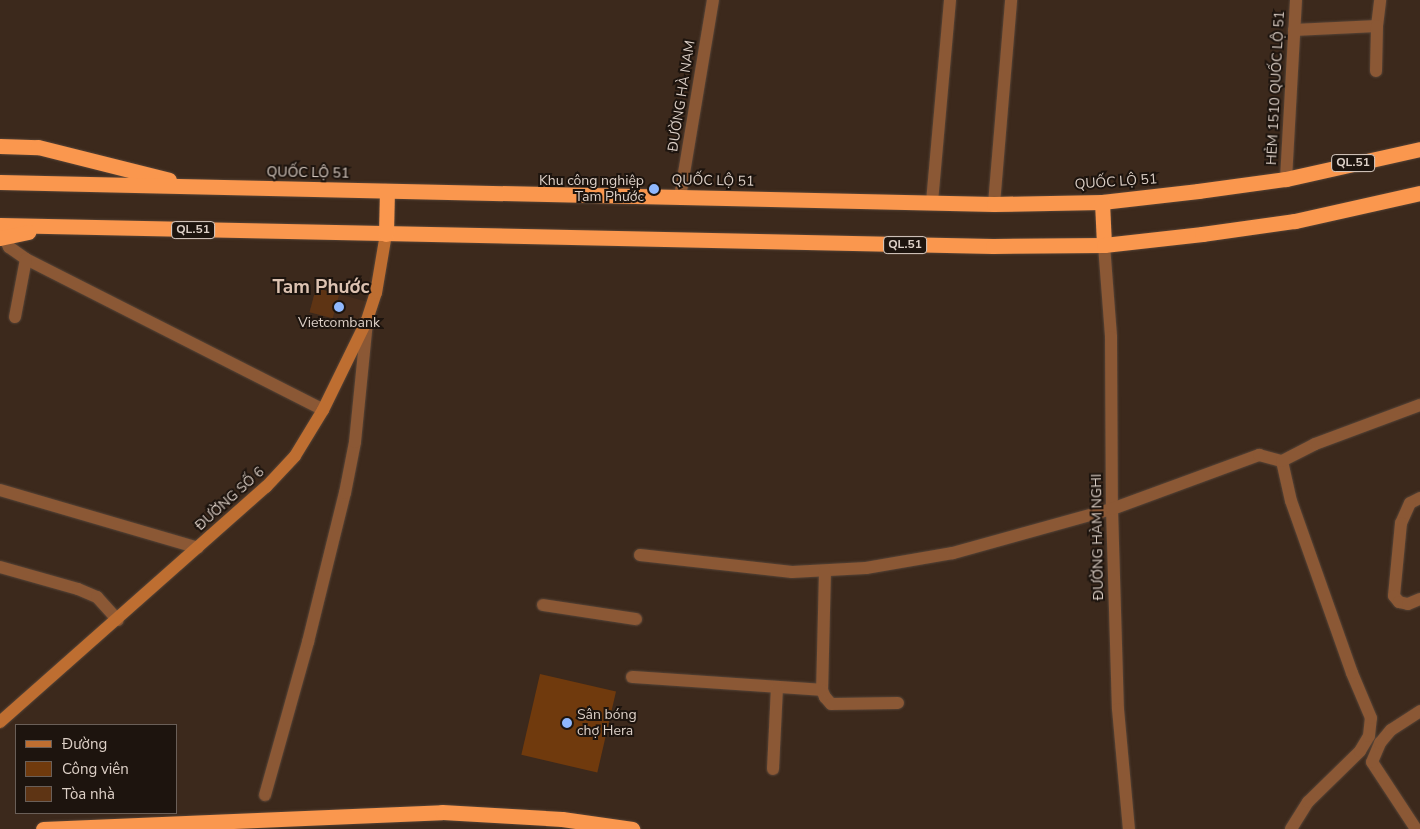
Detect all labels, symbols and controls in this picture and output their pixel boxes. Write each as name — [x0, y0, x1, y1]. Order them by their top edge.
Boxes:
street label: HẺM 1510 QUỐC LỘ 51 — [1264, 10, 1288, 166]
street label: ĐƯỜNG HÀ NAM — [665, 39, 699, 153]
road number: QL.51 — [1330, 154, 1376, 172]
street label: QUỐC LỘ 51 — [266, 164, 350, 182]
street label: QUỐC LỘ 51 — [1074, 171, 1158, 193]
street label: QUỐC LỘ 51 — [671, 172, 755, 190]
place label: Khu công nghiệp Tam Phước — [539, 173, 644, 206]
marker: Khu công nghiệp Tam Phước — [648, 183, 660, 195]
road number: QL.51 — [170, 220, 216, 240]
road number: QL.51 — [882, 236, 928, 254]
district label: Tam Phước — [273, 277, 369, 299]
marker: Vietcombank — [333, 301, 345, 313]
place label: Vietcombank — [298, 315, 380, 331]
street label: ĐƯỜNG SỐ 6 — [192, 464, 268, 534]
street label: ĐƯỜNG HÀM NGHI — [1088, 474, 1108, 600]
place label: Sân bóng chợ Hera — [577, 707, 637, 740]
marker: Sân bóng chợ Hera — [561, 717, 573, 729]
legend — [15, 724, 178, 814]
text: Đường — [62, 734, 107, 754]
text: Công viên — [62, 759, 129, 779]
text: Tòa nhà — [62, 784, 115, 804]

